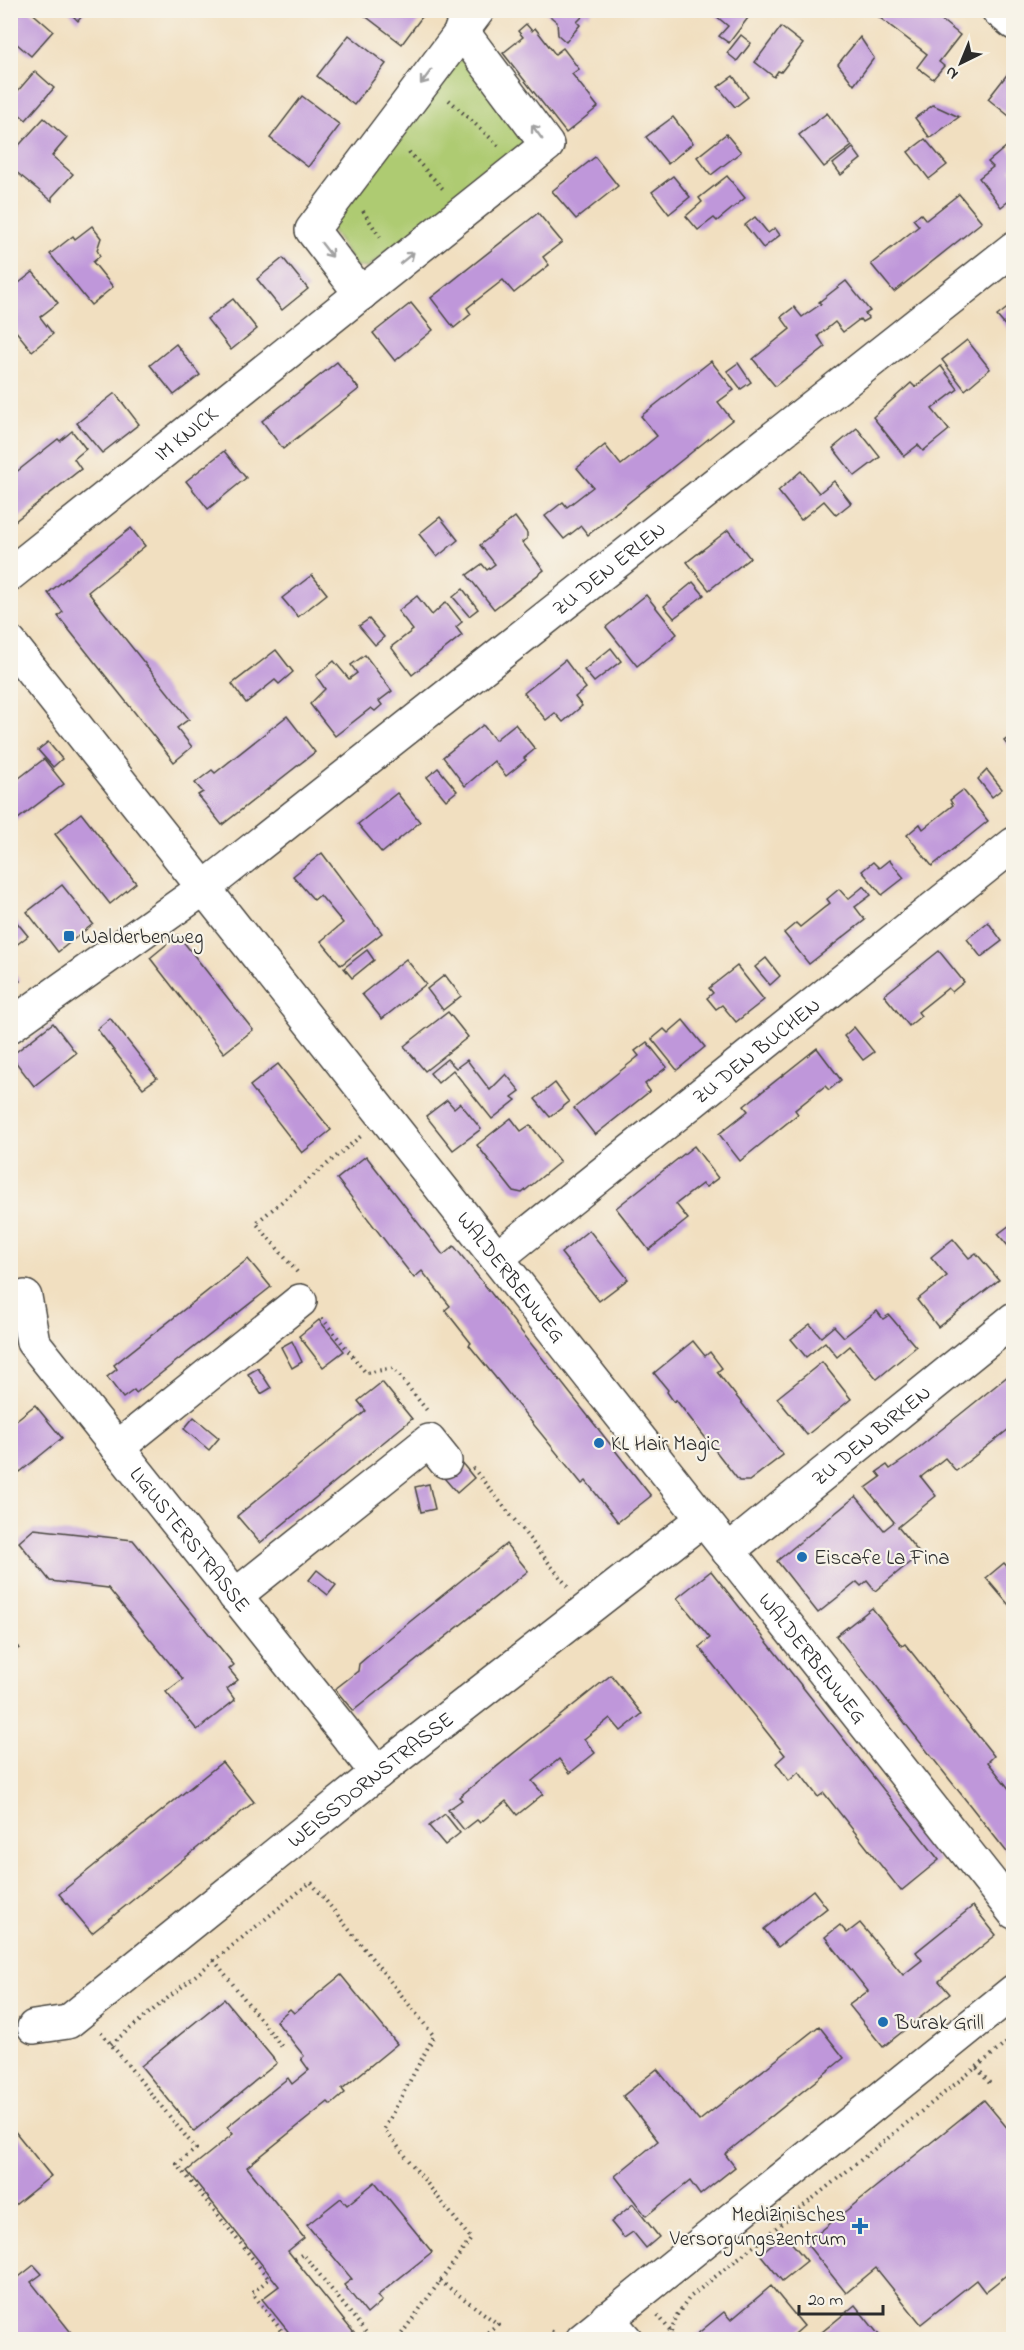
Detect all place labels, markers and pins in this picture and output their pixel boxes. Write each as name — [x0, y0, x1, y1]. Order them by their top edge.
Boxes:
place label: Walderbenweg — [81, 923, 203, 955]
marker: Walderbenweg — [62, 929, 76, 943]
place label: KL Hair Magic — [611, 1430, 721, 1462]
marker: KL Hair Magic — [592, 1436, 606, 1450]
place label: Eiscafe La Fina — [814, 1544, 950, 1574]
marker: Eiscafe La Fina — [795, 1550, 809, 1564]
place label: Burak Grill — [894, 2009, 984, 2039]
marker: Burak Grill — [876, 2015, 890, 2029]
place label: Medizinisches Versorgungszentrum — [669, 2201, 846, 2257]
marker: Medizinisches Versorgungszentrum — [851, 2217, 869, 2235]

